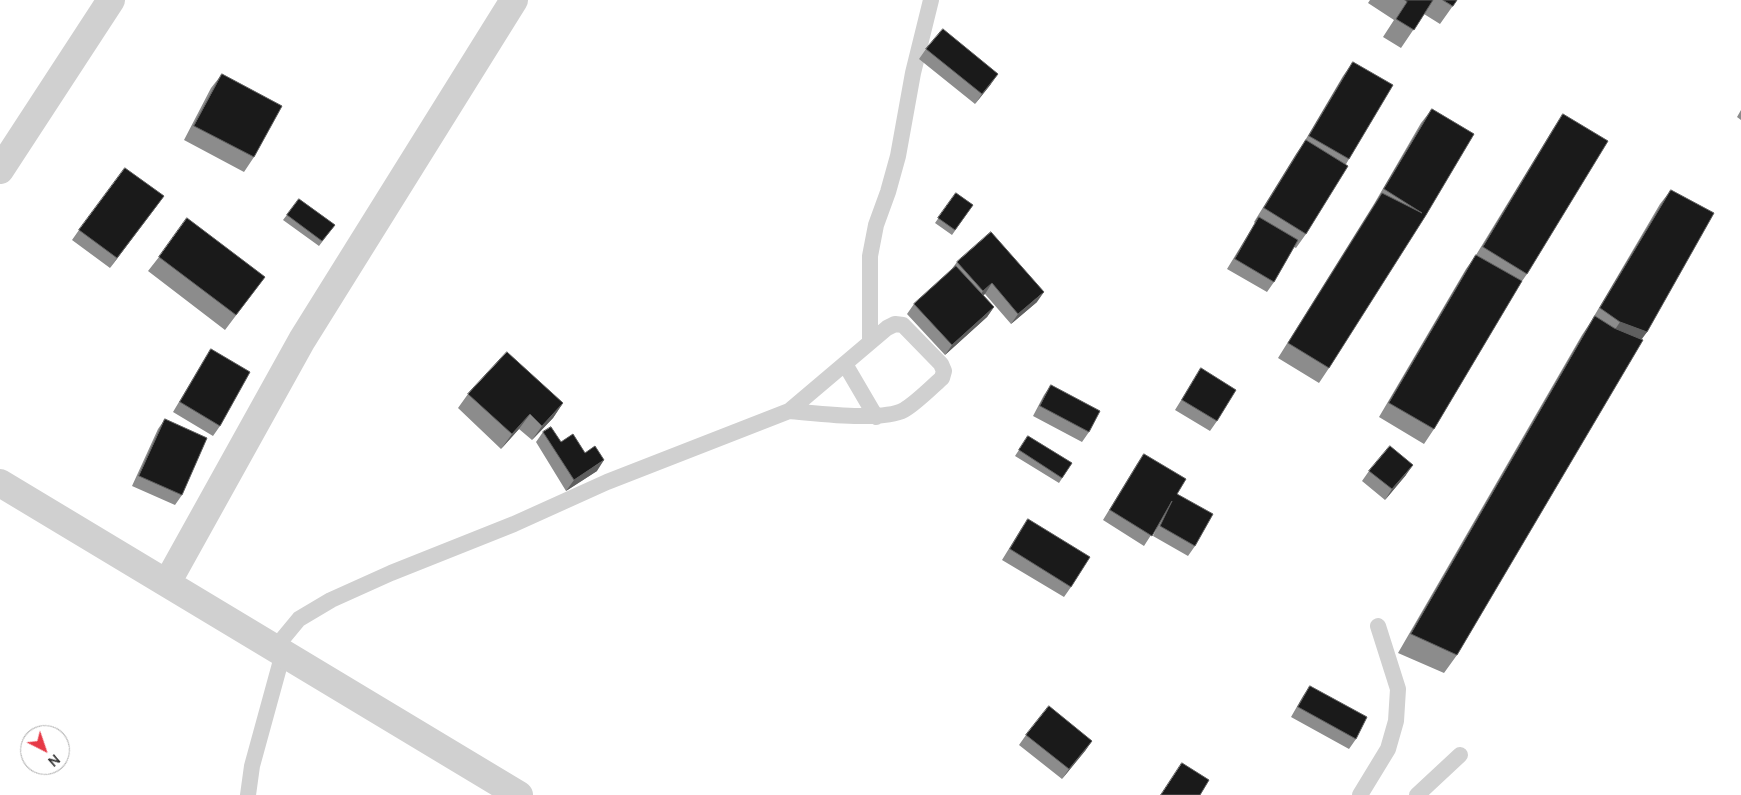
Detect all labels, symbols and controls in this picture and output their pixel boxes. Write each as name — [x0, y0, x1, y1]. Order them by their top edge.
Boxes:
north arrow — [20, 725, 70, 775]
text: N — [44, 750, 65, 771]

